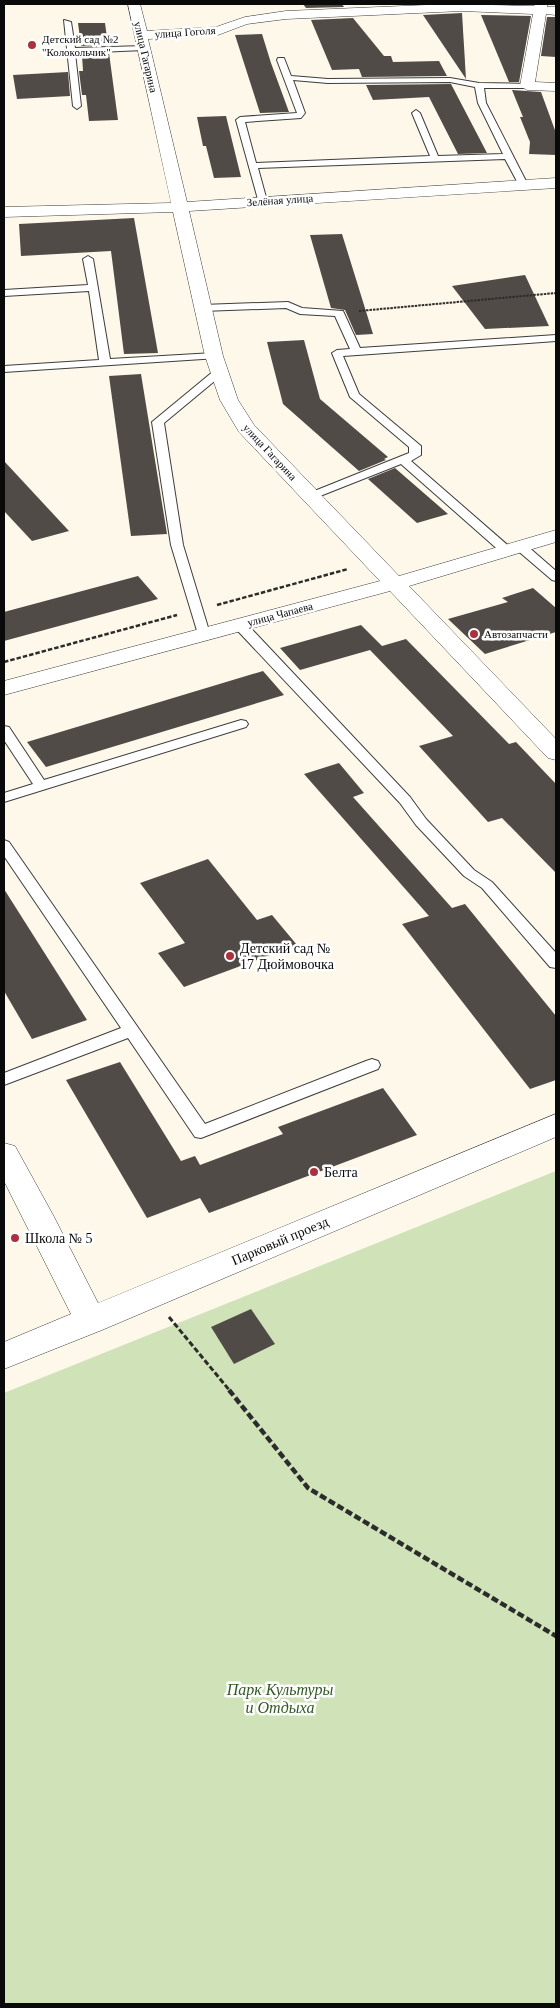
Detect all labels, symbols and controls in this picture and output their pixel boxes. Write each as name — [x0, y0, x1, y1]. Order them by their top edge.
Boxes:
street label: улица Гагарина — [132, 20, 160, 94]
street label: улица Гоголя — [154, 24, 216, 40]
place label: Детский сад №2 "Колокольчик" — [42, 33, 118, 58]
marker: Детский сад №2 "Колокольчик" — [26, 39, 38, 51]
street label: Зелёная улица — [246, 192, 314, 208]
street label: улица Гагарина — [241, 421, 299, 483]
street label: улица Чапаева — [246, 599, 314, 629]
marker: Автозапчасти — [468, 628, 480, 640]
place label: Автозапчасти — [484, 628, 548, 640]
place label: Детский сад № 17 Дюймовочка — [240, 941, 335, 972]
marker: Детский сад № 17 Дюймовочка — [224, 950, 236, 962]
place label: Белта — [324, 1165, 359, 1180]
marker: Белта — [308, 1166, 320, 1178]
street label: Парковый проезд — [229, 1214, 331, 1268]
place label: Школа № 5 — [25, 1231, 93, 1246]
marker: Школа № 5 — [9, 1232, 21, 1244]
park label: Парк Культуры и Отдыха — [226, 1681, 333, 1716]

